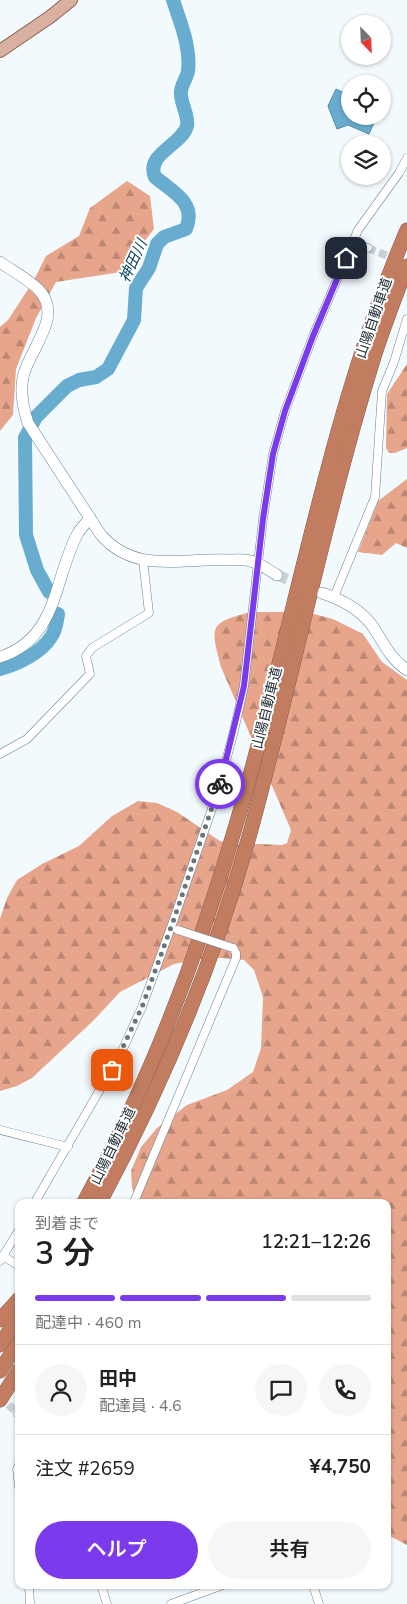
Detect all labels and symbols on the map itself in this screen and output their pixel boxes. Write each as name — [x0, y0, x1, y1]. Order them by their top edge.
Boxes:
north arrow — [341, 15, 391, 65]
water label: 神田川 — [114, 235, 152, 286]
pin — [325, 237, 367, 279]
street label: 山陽自動車道 — [351, 275, 397, 361]
street label: 山陽自動車道 — [248, 665, 286, 751]
courier — [195, 759, 245, 809]
pin — [91, 1049, 133, 1091]
street label: 山陽自動車道 — [86, 1104, 140, 1188]

